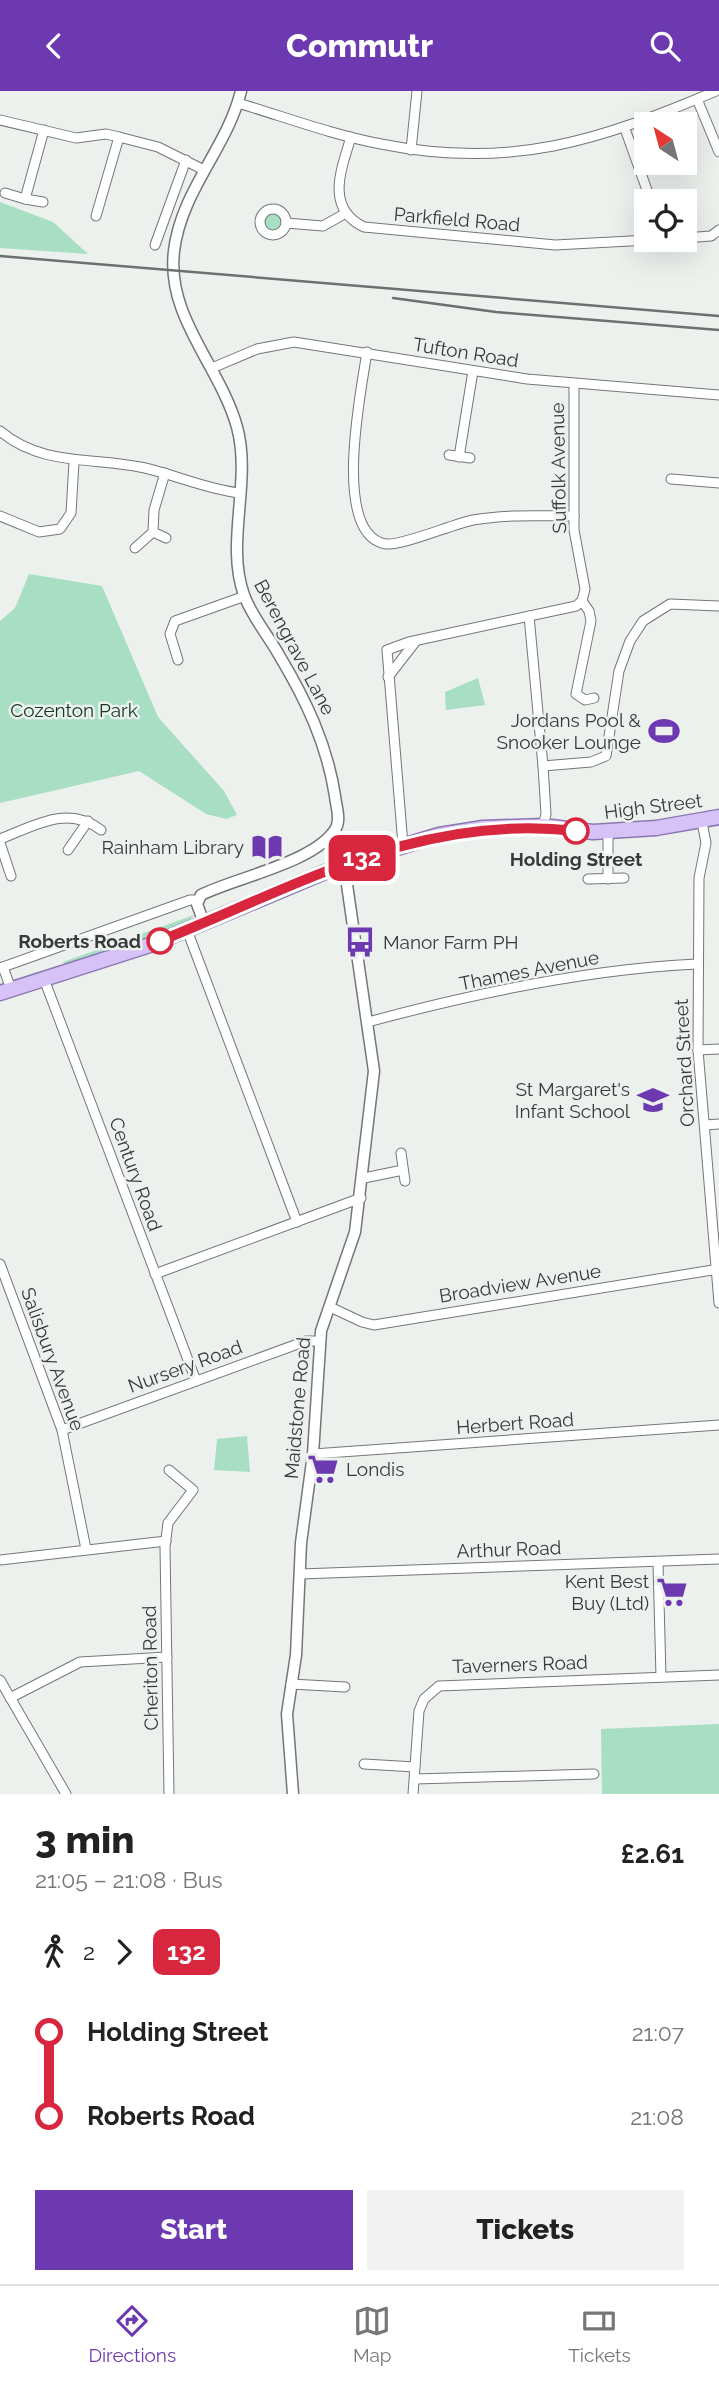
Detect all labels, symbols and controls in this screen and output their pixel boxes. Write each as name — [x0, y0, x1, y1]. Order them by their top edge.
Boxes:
icon: back — [35, 27, 73, 65]
text: Commutr — [286, 27, 433, 64]
icon: search — [646, 27, 684, 65]
north arrow — [634, 112, 696, 175]
map controls — [634, 112, 697, 252]
button: locate — [634, 189, 697, 252]
street label: Parkfield Road — [393, 203, 521, 235]
street label: Tufton Road — [412, 333, 520, 371]
street label: Suffolk Avenue — [546, 402, 570, 534]
street label: Berengrave Lane — [250, 575, 340, 719]
park label: Cozenton Park — [10, 699, 138, 721]
place label: Jordans Pool & Snooker Lounge — [497, 709, 641, 753]
sports icon: Jordans Pool & Snooker Lounge — [647, 714, 681, 748]
street label: High Street — [603, 789, 704, 823]
marker: Holding Street — [563, 818, 589, 844]
library icon: Rainham Library — [250, 830, 284, 864]
line badge: 132 — [322, 835, 402, 881]
place label: Rainham Library — [102, 836, 244, 858]
text: 132 — [343, 843, 381, 872]
place label: Holding Street — [510, 848, 643, 870]
bus stop icon: Manor Farm PH — [343, 925, 377, 959]
marker: Roberts Road — [147, 928, 173, 954]
place label: Roberts Road — [18, 930, 141, 952]
place label: Manor Farm PH — [383, 931, 519, 953]
street label: Thames Avenue — [457, 946, 601, 994]
street label: Orchard Street — [670, 998, 698, 1128]
place label: St Margaret's Infant School — [515, 1078, 631, 1122]
school or university icon: St Margaret's Infant School — [636, 1083, 670, 1117]
street label: Century Road — [105, 1114, 167, 1234]
street label: Broadview Avenue — [438, 1259, 602, 1307]
street label: Salisbury Avenue — [17, 1284, 89, 1434]
street label: Nursery Road — [125, 1335, 245, 1397]
street label: Maidstone Road — [280, 1336, 314, 1480]
street label: Herbert Road — [455, 1408, 575, 1438]
supermarket icon: Londis — [306, 1452, 340, 1486]
place label: Londis — [346, 1458, 404, 1480]
street label: Arthur Road — [456, 1536, 562, 1562]
place label: Kent Best Buy (Ltd) — [565, 1570, 650, 1614]
supermarket icon: Kent Best Buy (Ltd) — [655, 1575, 689, 1609]
street label: Cheriton Road — [138, 1605, 162, 1731]
street label: Taverners Road — [452, 1651, 588, 1677]
text: 3 min — [35, 1817, 135, 1862]
text: £2.61 — [621, 1839, 684, 1869]
text: 21:05 – 21:08 · Bus — [35, 1866, 223, 1893]
icon: walk — [35, 1933, 73, 1971]
icon: forward — [105, 1933, 143, 1971]
text: 132 — [167, 1937, 206, 1966]
text: 2 — [83, 1938, 95, 1965]
text: Holding Street — [87, 2017, 268, 2047]
text: 21:07 — [632, 2019, 684, 2046]
text: Roberts Road — [87, 2101, 255, 2131]
text: 21:08 — [630, 2103, 684, 2130]
button: Start — [35, 2190, 353, 2270]
button: Tickets — [367, 2190, 684, 2270]
tab: Directions — [88, 2302, 176, 2366]
tab: Map — [353, 2302, 392, 2366]
tab: Tickets — [568, 2302, 631, 2366]

